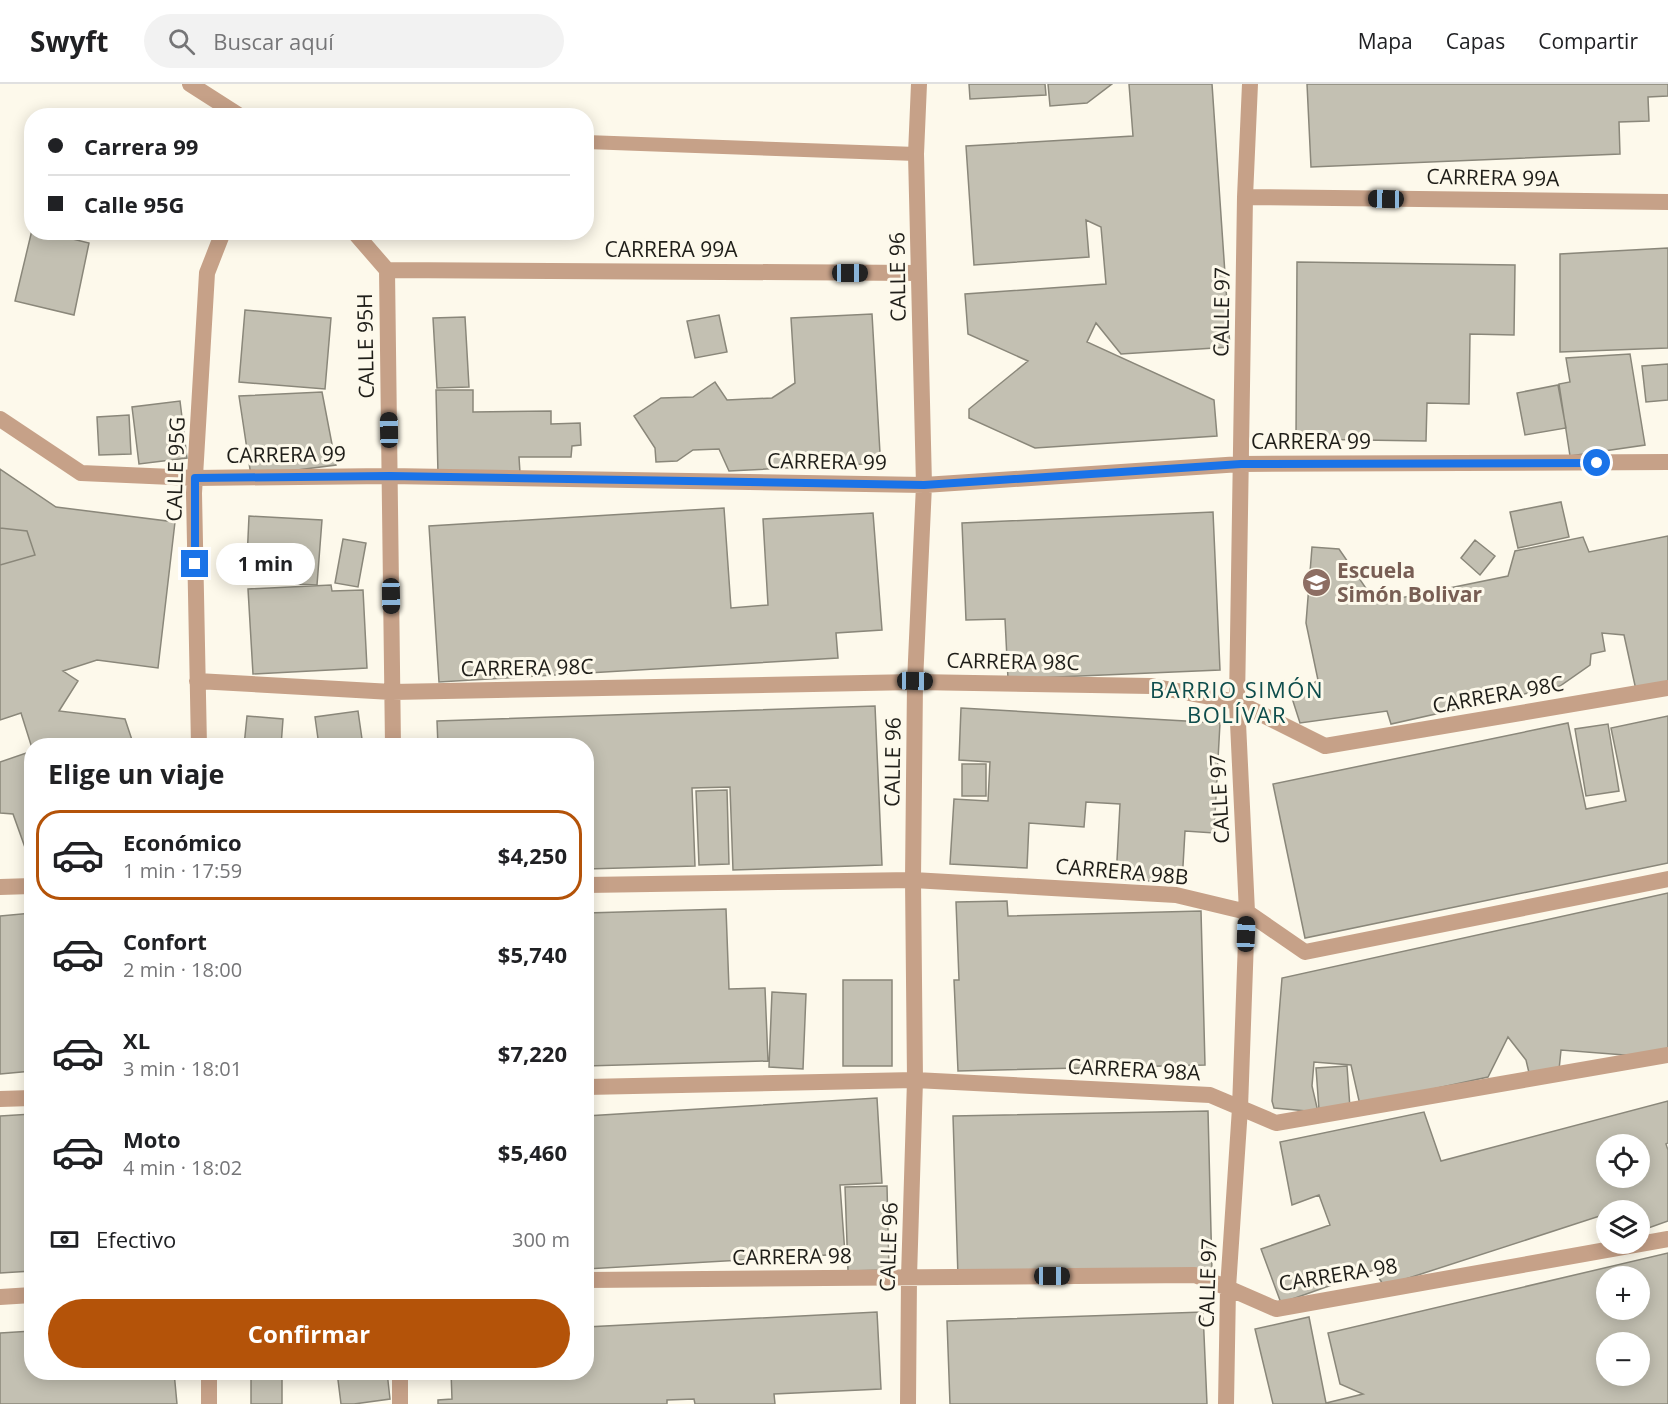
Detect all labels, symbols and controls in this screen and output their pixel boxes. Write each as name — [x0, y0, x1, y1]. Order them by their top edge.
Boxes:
search box — [144, 14, 564, 68]
text: Swyft — [30, 22, 108, 60]
icon: search — [165, 25, 198, 58]
text: Buscar aquí — [213, 26, 334, 56]
text: Mapa — [1358, 27, 1413, 55]
text: Capas — [1446, 27, 1505, 55]
text: Compartir — [1538, 27, 1638, 55]
text: Carrera 99 — [84, 131, 198, 161]
street label: CARRERA 99A — [1426, 162, 1560, 192]
text: Calle 95G — [84, 189, 185, 219]
car — [1368, 190, 1404, 208]
street label: CALLE 96 — [882, 232, 912, 322]
street label: CARRERA 99A — [604, 235, 738, 263]
car — [832, 264, 868, 282]
street label: CALLE 97 — [1206, 267, 1236, 357]
street label: CALLE 95H — [350, 293, 380, 399]
car — [380, 412, 398, 448]
street label: CALLE 95G — [159, 416, 191, 522]
street label: CARRERA 99 — [1251, 427, 1371, 455]
street label: CARRERA 99 — [226, 439, 346, 469]
street label: CARRERA 99 — [767, 446, 887, 476]
route start — [1583, 449, 1610, 476]
callout: 1 min — [216, 543, 315, 585]
route end — [181, 550, 208, 577]
text: 1 min — [238, 550, 293, 577]
place label: Escuela Simón Bolivar — [1337, 556, 1482, 608]
school or university icon: Escuela Simón Bolivar — [1300, 566, 1332, 598]
car — [382, 578, 400, 614]
street label: CARRERA 98C — [946, 646, 1080, 676]
street label: CARRERA 98C — [460, 652, 594, 682]
street label: CARRERA 98C — [1430, 669, 1566, 719]
car — [897, 672, 933, 690]
district label: BARRIO SIMÓN BOLÍVAR — [1150, 674, 1324, 729]
street label: CALLE 96 — [877, 717, 907, 807]
street label: CALLE 97 — [1203, 754, 1235, 844]
text: Elige un viaje — [48, 755, 224, 792]
text: Económico — [123, 827, 242, 857]
icon: car — [51, 828, 105, 882]
text: $4,250 — [498, 840, 567, 870]
street label: CARRERA 98B — [1054, 851, 1190, 891]
text: 1 min · 17:59 — [123, 857, 242, 884]
car — [1236, 916, 1256, 952]
text: Confort — [123, 926, 207, 956]
icon: car — [51, 927, 105, 981]
text: $5,740 — [498, 939, 567, 969]
text: 2 min · 18:00 — [123, 956, 242, 983]
text: XL — [123, 1025, 150, 1055]
icon: car — [51, 1026, 105, 1080]
text: $7,220 — [498, 1038, 567, 1068]
street label: CARRERA 98A — [1067, 1052, 1202, 1087]
text: 3 min · 18:01 — [123, 1055, 242, 1082]
text: Moto — [123, 1124, 181, 1154]
icon: car — [51, 1125, 105, 1179]
map controls — [1596, 1134, 1650, 1386]
button: locate — [1596, 1134, 1650, 1188]
text: $5,460 — [498, 1137, 567, 1167]
text: 4 min · 18:02 — [123, 1154, 242, 1181]
button: layers — [1596, 1200, 1650, 1254]
street label: CALLE 96 — [872, 1202, 904, 1292]
icon: cash — [48, 1223, 81, 1256]
text: Efectivo — [96, 1224, 176, 1254]
text: 300 m — [512, 1226, 570, 1253]
street label: CALLE 97 — [1191, 1238, 1223, 1328]
street label: CARRERA 98 — [732, 1241, 852, 1271]
street label: CARRERA 98 — [1277, 1251, 1399, 1297]
button: + — [1596, 1266, 1650, 1320]
car — [1034, 1267, 1070, 1285]
button: Confirmar — [48, 1299, 570, 1368]
button: − — [1596, 1332, 1650, 1386]

